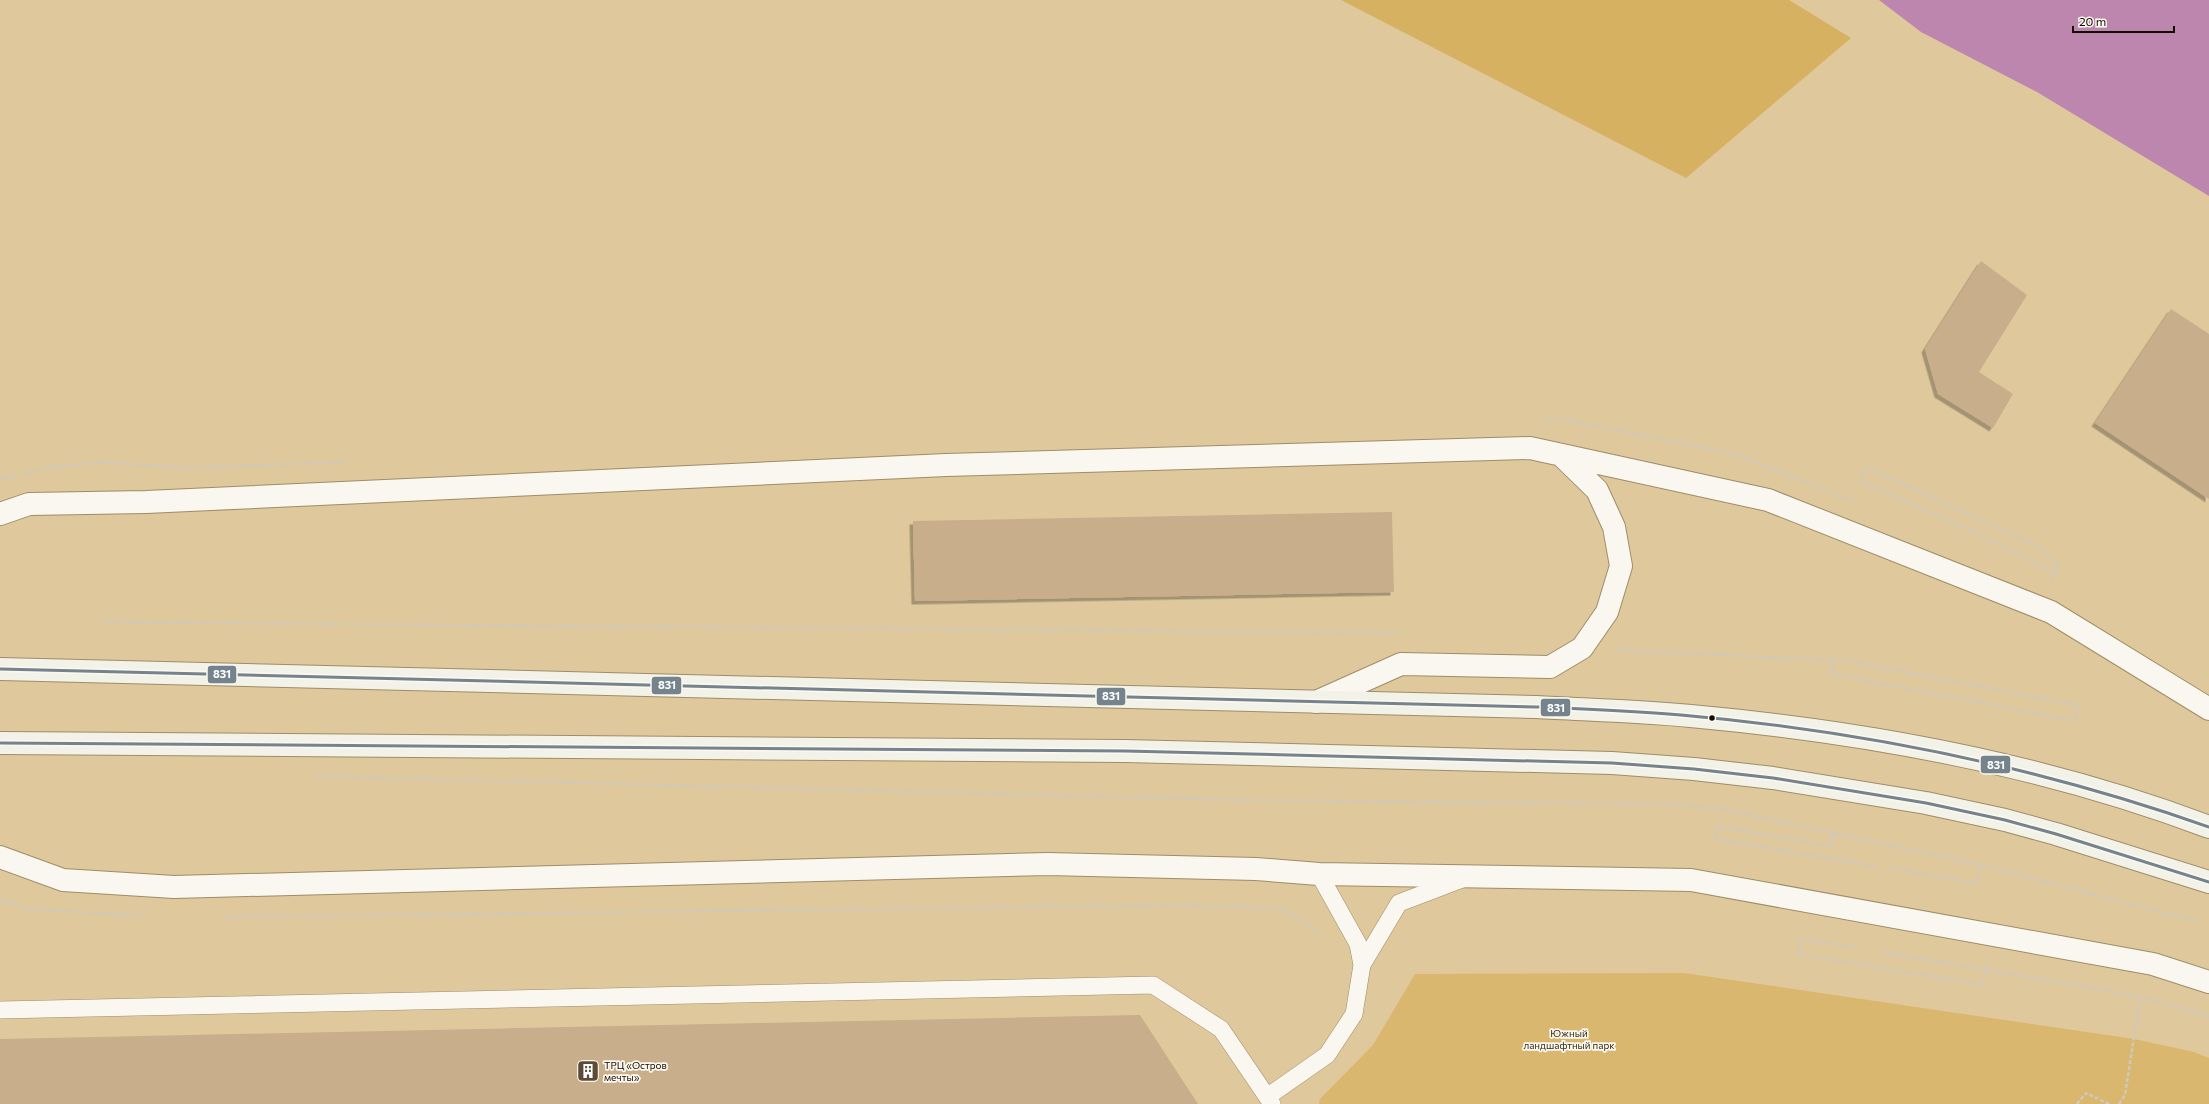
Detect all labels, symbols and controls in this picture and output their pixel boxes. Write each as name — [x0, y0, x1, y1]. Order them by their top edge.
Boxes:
scale bar — [2073, 8, 2174, 34]
text: 20 m — [2079, 14, 2106, 28]
line badge: 831 — [207, 665, 237, 684]
text: 831 — [213, 667, 231, 680]
line badge: 831 — [651, 676, 682, 695]
text: 831 — [658, 678, 676, 691]
line badge: 831 — [1096, 687, 1126, 706]
text: 831 — [1102, 689, 1120, 702]
line badge: 831 — [1540, 698, 1571, 717]
text: 831 — [1547, 701, 1565, 714]
unlabelled marker — [1707, 713, 1717, 723]
line badge: 831 — [1980, 755, 2011, 774]
text: 831 — [1987, 758, 2005, 771]
park label: Южный ландшафтный парк — [1523, 1027, 1615, 1051]
building icon: ТРЦ «Остров мечты» — [575, 1058, 601, 1084]
place label: ТРЦ «Остров мечты» — [604, 1059, 667, 1083]

